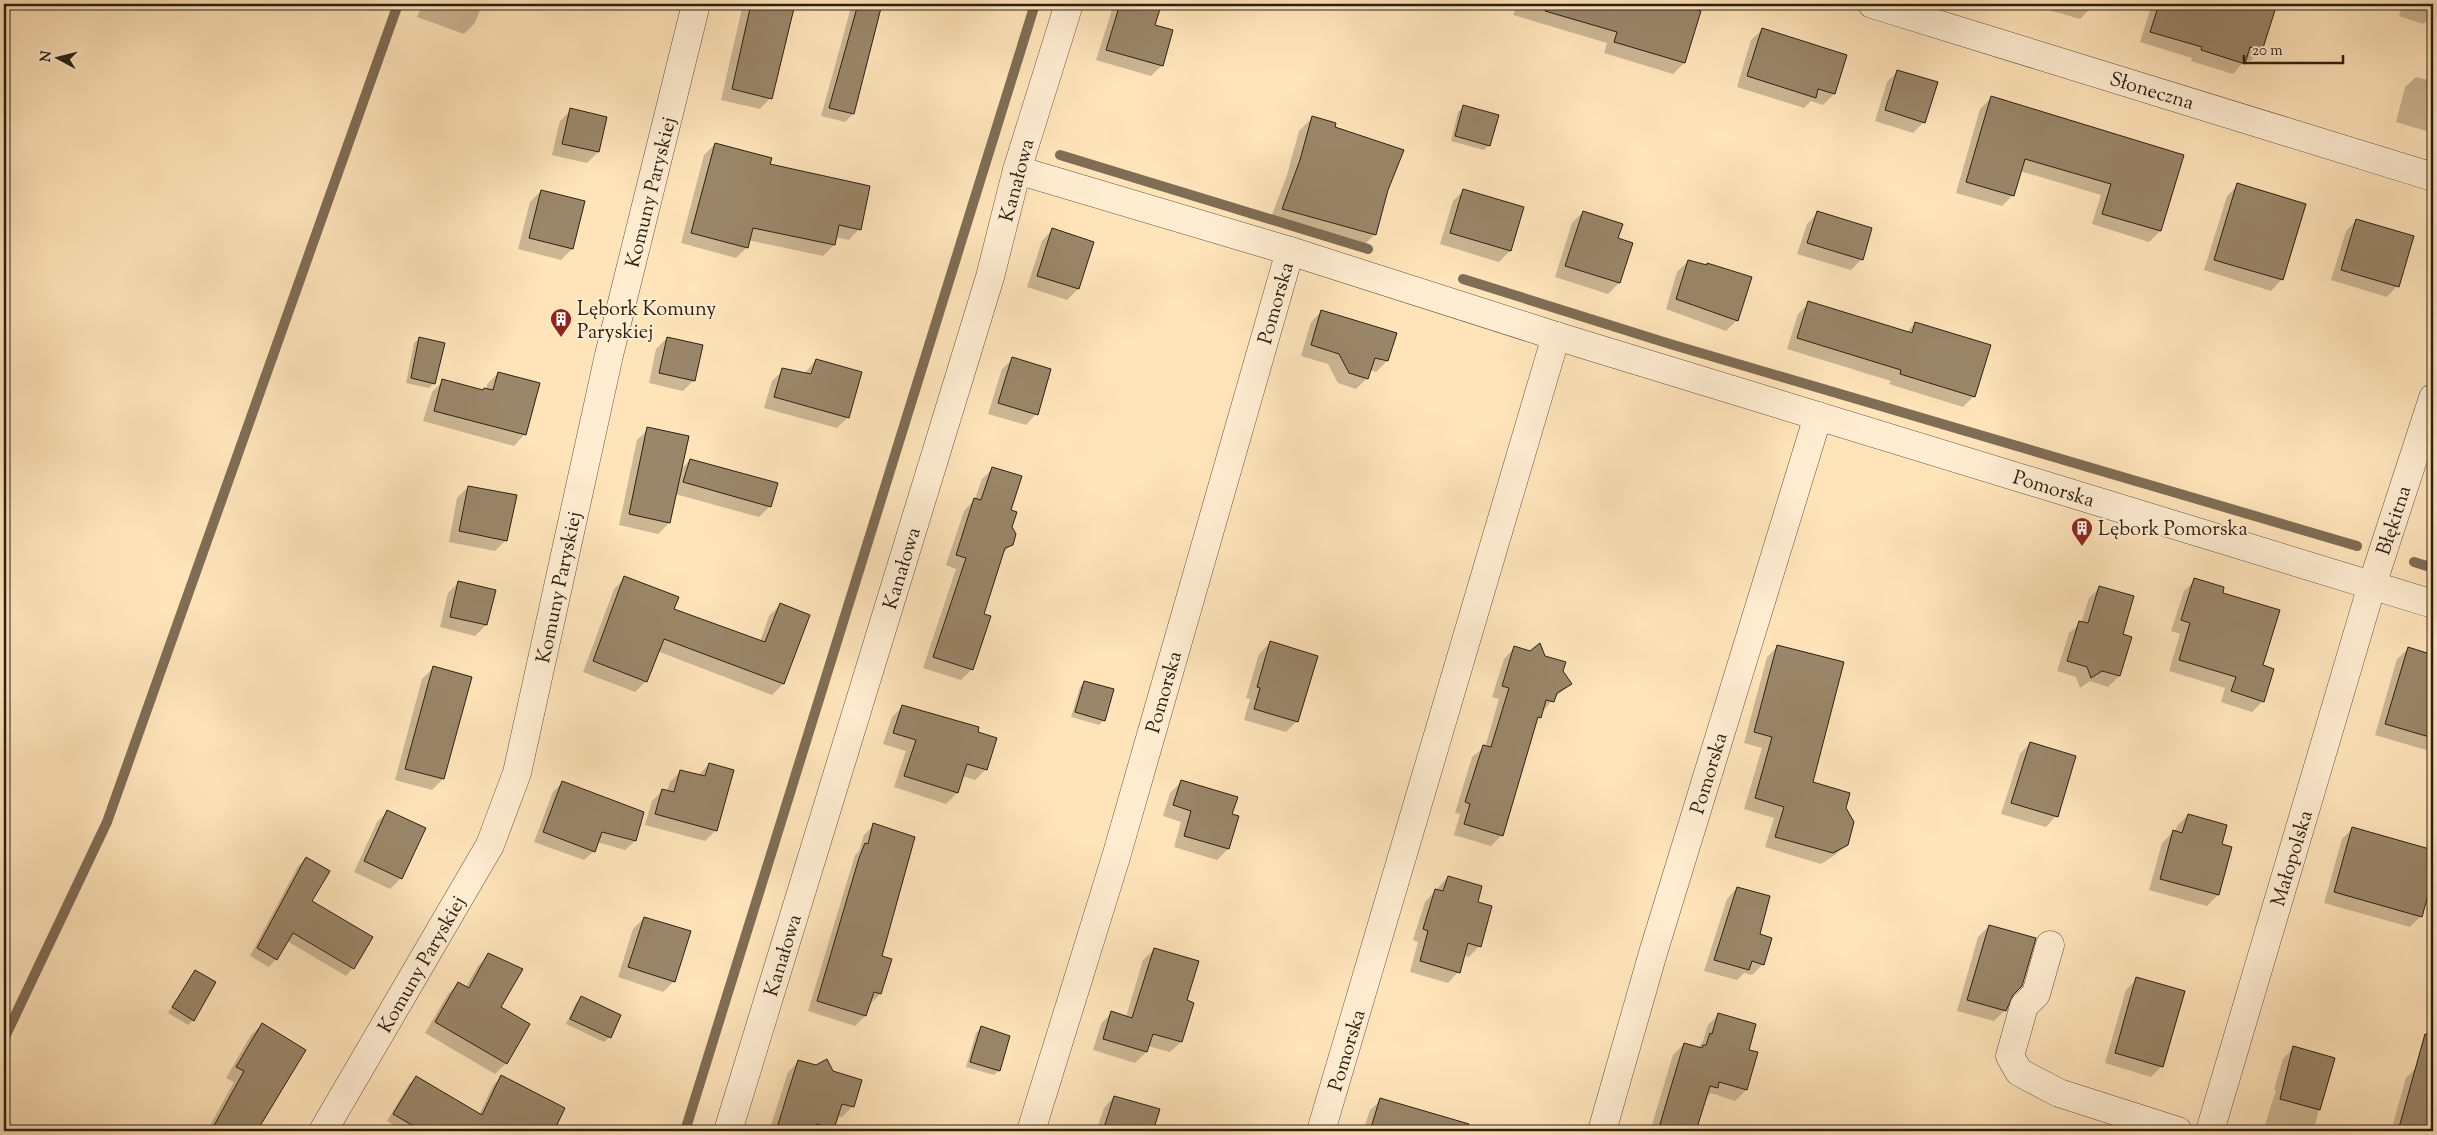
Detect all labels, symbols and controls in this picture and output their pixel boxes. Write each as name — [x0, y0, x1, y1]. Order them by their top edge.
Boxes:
north arrow — [32, 32, 82, 82]
scale bar — [2244, 32, 2343, 64]
text: 20 m — [2252, 41, 2283, 62]
text: N — [36, 50, 58, 63]
street label: Słoneczna — [2106, 66, 2197, 119]
street label: Komuny Paryskiej — [620, 114, 685, 271]
street label: Kanałowa — [993, 136, 1043, 225]
street label: Pomorska — [1252, 259, 1303, 348]
place label: Lębork Komuny Paryskiej — [577, 296, 716, 348]
building icon: Lębork Komuny Paryskiej — [549, 307, 573, 338]
street label: Pomorska — [2009, 464, 2098, 517]
street label: Błękitna — [2371, 482, 2420, 559]
street label: Komuny Paryskiej — [530, 509, 591, 666]
building icon: Lębork Pomorska — [2070, 516, 2094, 547]
place label: Lębork Pomorska — [2098, 516, 2248, 545]
street label: Kanałowa — [877, 524, 930, 613]
street label: Pomorska — [1140, 648, 1191, 737]
street label: Pomorska — [1684, 729, 1737, 818]
street label: Małopolska — [2265, 807, 2322, 910]
street label: Komuny Paryskiej — [372, 891, 474, 1039]
street label: Kanałowa — [758, 911, 811, 1000]
street label: Pomorska — [1322, 1006, 1375, 1095]

